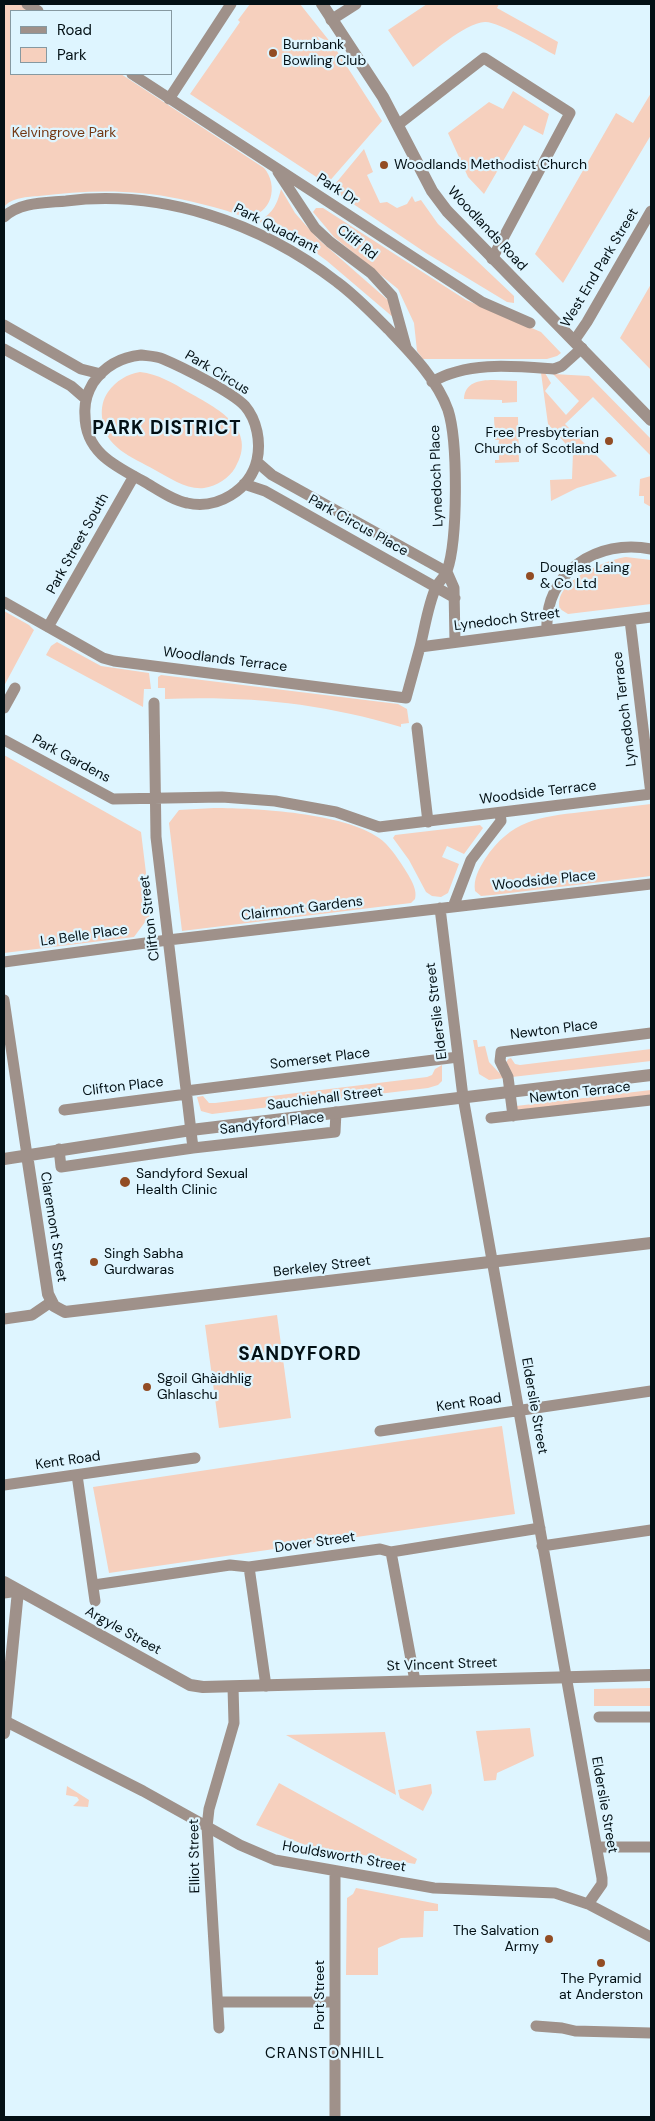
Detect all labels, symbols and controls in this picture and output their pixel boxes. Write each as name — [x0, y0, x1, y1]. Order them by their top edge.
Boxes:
legend — [10, 10, 172, 75]
text: Road — [57, 20, 92, 40]
place label: Burnbank Bowling Club — [283, 37, 366, 70]
text: Park — [57, 45, 87, 65]
marker: Burnbank Bowling Club — [267, 47, 279, 59]
park label: Kelvingrove Park — [12, 125, 116, 141]
place label: Woodlands Methodist Church — [394, 157, 587, 173]
marker: Woodlands Methodist Church — [378, 159, 390, 171]
street label: Park Dr — [313, 170, 361, 210]
street label: Woodlands Road — [444, 183, 530, 275]
street label: Park Quadrant — [231, 200, 321, 258]
street label: West End Park Street — [558, 205, 642, 331]
street label: Cliff Rd — [334, 222, 380, 264]
street label: Park Circus — [181, 347, 253, 399]
district label: PARK DISTRICT — [91, 418, 243, 440]
street label: Lynedoch Place — [427, 425, 447, 527]
place label: Free Presbyterian Church of Scotland — [474, 425, 599, 458]
marker: Free Presbyterian Church of Scotland — [603, 435, 615, 447]
street label: Park Street South — [43, 491, 113, 597]
street label: Park Circus Place — [305, 492, 411, 560]
place label: Douglas Laing & Co Ltd — [540, 560, 629, 592]
marker: Douglas Laing & Co Ltd — [524, 570, 536, 582]
street label: Lynedoch Street — [453, 605, 561, 635]
street label: Woodlands Terrace — [162, 644, 288, 676]
street label: Lynedoch Terrace — [610, 651, 640, 767]
street label: Park Gardens — [29, 731, 113, 787]
street label: Woodside Terrace — [479, 778, 597, 808]
street label: Woodside Place — [491, 867, 597, 895]
street label: Clifton Street — [136, 874, 164, 962]
street label: Clairmont Gardens — [240, 893, 364, 925]
street label: La Belle Place — [39, 922, 129, 950]
street label: Elderslie Street — [423, 961, 451, 1061]
street label: Newton Place — [509, 1016, 599, 1044]
street label: Somerset Place — [269, 1045, 371, 1073]
street label: Clifton Place — [82, 1074, 164, 1100]
street label: Newton Terrace — [528, 1078, 632, 1108]
street label: Sauchiehall Street — [266, 1084, 384, 1114]
street label: Sandyford Place — [219, 1109, 325, 1139]
place label: Sandyford Sexual Health Clinic — [136, 1166, 248, 1198]
street label: Claremont Street — [36, 1171, 70, 1283]
marker: Sandyford Sexual Health Clinic — [118, 1175, 132, 1189]
place label: Singh Sabha Gurdwaras — [104, 1246, 183, 1278]
street label: Berkeley Street — [272, 1253, 372, 1281]
marker: Singh Sabha Gurdwaras — [88, 1256, 100, 1268]
district label: SANDYFORD — [237, 1344, 363, 1366]
street label: Elderslie Street — [517, 1356, 551, 1456]
place label: Sgoil Ghàidhlig Ghlaschu — [157, 1371, 252, 1404]
marker: Sgoil Ghàidhlig Ghlaschu — [141, 1381, 153, 1393]
street label: Kent Road — [435, 1390, 503, 1416]
street label: Kent Road — [34, 1448, 102, 1474]
street label: Dover Street — [274, 1529, 356, 1557]
street label: Argyle Street — [82, 1603, 164, 1659]
street label: St Vincent Street — [386, 1655, 498, 1675]
street label: Elderslie Street — [587, 1755, 621, 1855]
street label: Elliot Street — [186, 1819, 204, 1893]
street label: Houldsworth Street — [281, 1838, 407, 1876]
place label: The Salvation Army — [453, 1923, 539, 1955]
marker: The Salvation Army — [543, 1933, 555, 1945]
marker: The Pyramid at Anderston — [595, 1957, 607, 1969]
street label: Port Street — [312, 1960, 328, 2030]
place label: The Pyramid at Anderston — [559, 1971, 643, 2004]
district label: CRANSTONHILL — [264, 2045, 386, 2063]

